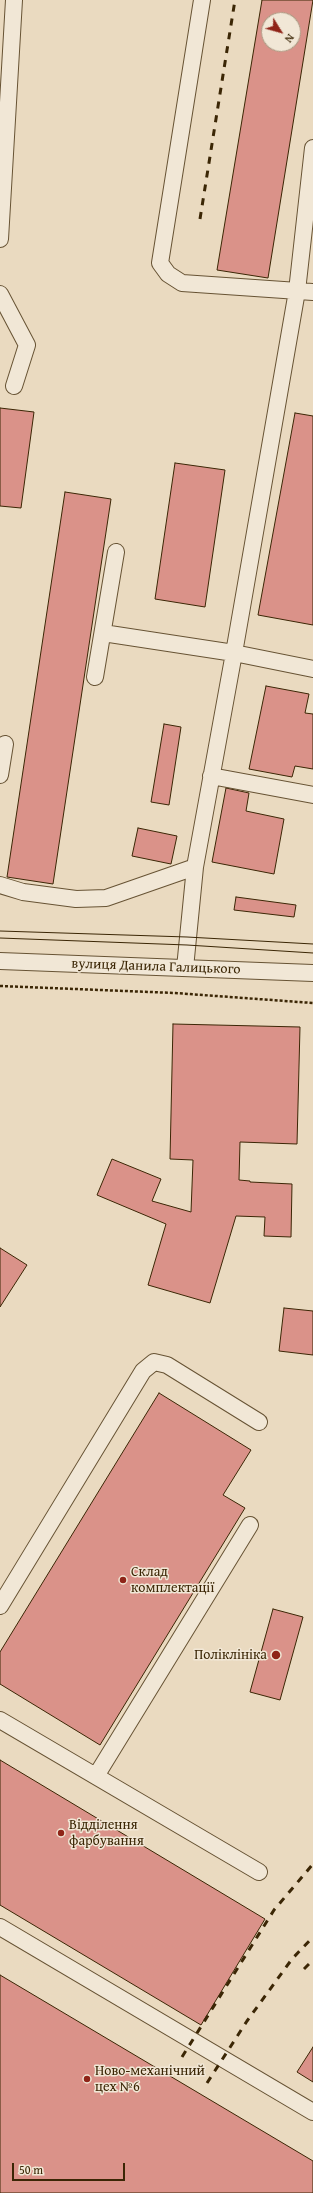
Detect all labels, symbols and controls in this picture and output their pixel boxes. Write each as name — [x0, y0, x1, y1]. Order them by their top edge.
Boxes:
north arrow — [261, 12, 301, 52]
text: N — [281, 31, 298, 46]
street label: вулиця Данила Галицького — [71, 956, 241, 978]
place label: Склад комплектації — [131, 1564, 215, 1596]
marker: Склад комплектації — [118, 1575, 128, 1585]
place label: Поліклініка — [194, 1647, 267, 1663]
marker: Поліклініка — [270, 1649, 282, 1661]
place label: Відділення фарбування — [69, 1817, 144, 1850]
marker: Відділення фарбування — [56, 1828, 66, 1838]
place label: Ново-механічний цех №6 — [95, 2063, 205, 2096]
marker: Ново-механічний цех №6 — [82, 2074, 92, 2084]
scale bar — [14, 2155, 127, 2181]
text: 50 m — [19, 2161, 43, 2178]

